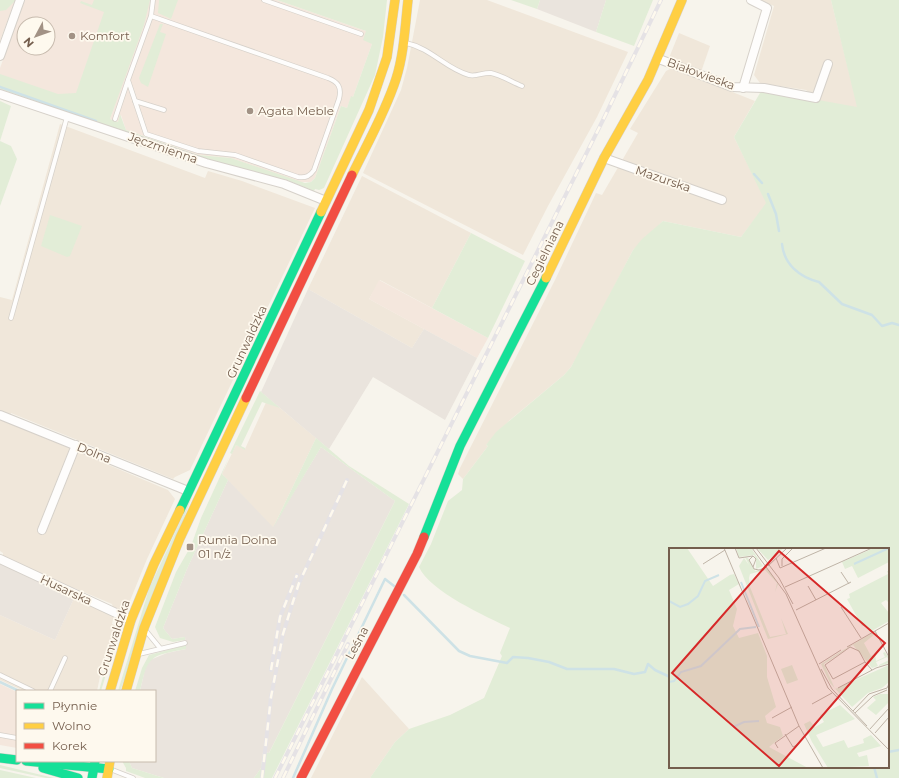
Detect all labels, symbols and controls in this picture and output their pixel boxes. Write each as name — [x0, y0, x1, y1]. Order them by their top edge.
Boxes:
north arrow — [16, 16, 56, 56]
place label: Komfort — [80, 28, 130, 43]
marker: Komfort — [67, 31, 77, 41]
text: N — [20, 35, 37, 51]
street label: Białowieska — [665, 54, 737, 93]
place label: Agata Meble — [258, 103, 334, 118]
marker: Agata Meble — [245, 106, 255, 116]
street label: Jęczmienna — [125, 128, 200, 166]
street label: Mazurska — [634, 162, 693, 195]
street label: Cegielniana — [522, 218, 567, 288]
street label: Grunwaldzka — [223, 303, 270, 381]
street label: Dolna — [75, 439, 114, 466]
place label: Rumia Dolna 01 n/ż — [198, 532, 277, 561]
marker: Rumia Dolna 01 n/ż — [185, 542, 195, 552]
inset map — [669, 548, 889, 768]
street label: Husarska — [38, 571, 95, 608]
street label: Grunwaldzka — [94, 598, 133, 678]
street label: Leśna — [342, 624, 371, 662]
legend — [16, 690, 156, 762]
text: Płynnie — [52, 698, 97, 713]
text: Wolno — [52, 718, 91, 733]
text: Korek — [52, 738, 88, 753]

